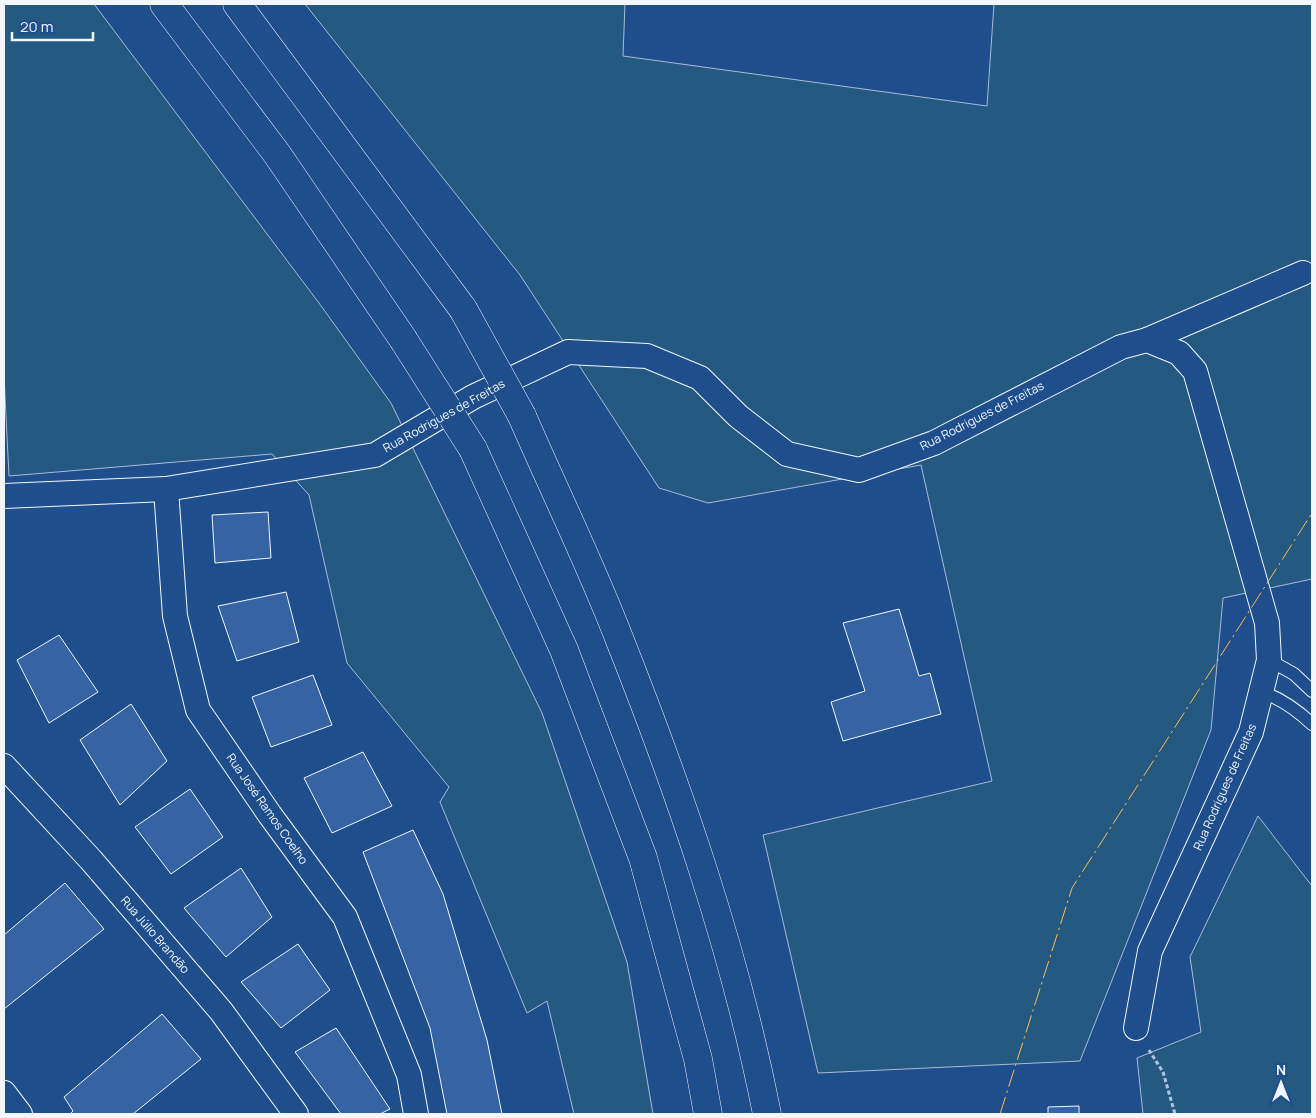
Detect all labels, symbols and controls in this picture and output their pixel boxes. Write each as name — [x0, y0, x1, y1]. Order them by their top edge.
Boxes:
scale bar — [12, 10, 94, 42]
text: 20 m — [20, 16, 53, 37]
street label: Rua Rodrigues de Freitas — [380, 375, 508, 456]
street label: Rua Rodrigues de Freitas — [917, 377, 1047, 454]
street label: Rua Rodrigues de Freitas — [1189, 721, 1260, 853]
street label: Rua José Ramos Coelho — [223, 750, 312, 868]
street label: Rua Júlio Brandão — [117, 892, 194, 977]
north arrow — [1256, 1058, 1306, 1108]
text: N — [1276, 1060, 1286, 1079]

